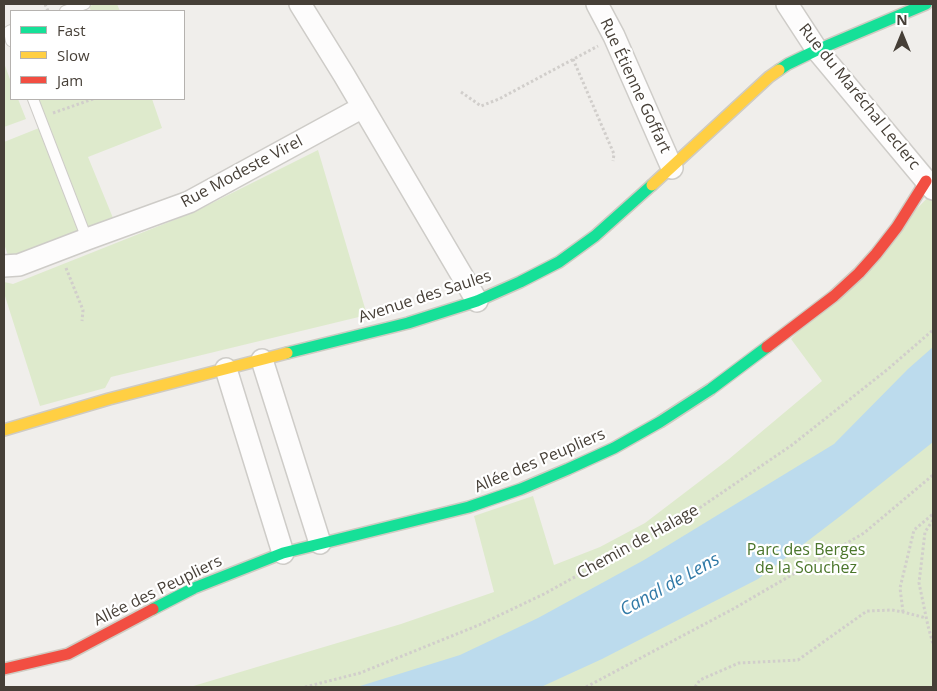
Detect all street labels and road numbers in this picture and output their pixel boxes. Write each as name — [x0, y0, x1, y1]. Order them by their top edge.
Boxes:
street label: Rue Étienne Goffart — [595, 16, 675, 156]
street label: Rue du Maréchal Leclerc — [794, 20, 924, 174]
street label: Rue Modeste Virel — [178, 132, 306, 212]
street label: Avenue des Saules — [356, 266, 494, 328]
street label: Allée des Peupliers — [472, 425, 608, 497]
street label: Chemin de Halage — [574, 501, 702, 583]
street label: Allée des Peupliers — [91, 552, 225, 630]

